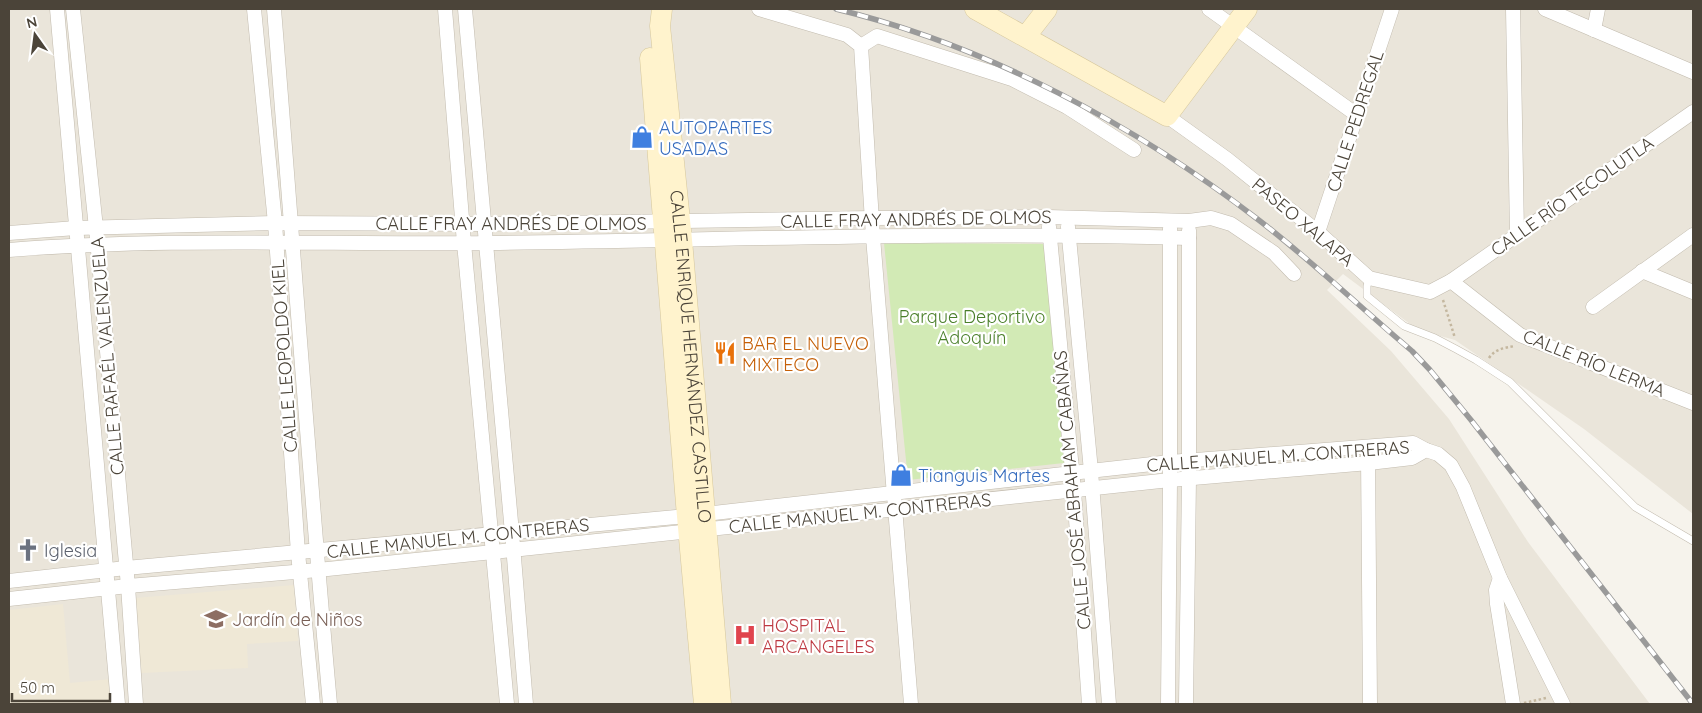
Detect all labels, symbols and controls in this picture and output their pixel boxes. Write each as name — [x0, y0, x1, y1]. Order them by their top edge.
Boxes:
north arrow — [10, 10, 60, 60]
text: N — [25, 12, 39, 32]
street label: CALLE PEDREGAL — [1321, 47, 1389, 195]
place label: AUTOPARTES USADAS — [659, 116, 772, 160]
shop icon: AUTOPARTES USADAS — [629, 124, 655, 150]
street label: CALLE RÍO TECOLUTLA — [1486, 131, 1658, 261]
street label: PASEO XALAPA — [1247, 173, 1359, 272]
street label: CALLE ENRIQUE HERNÁNDEZ CASTILLO — [665, 189, 717, 524]
street label: CALLE FRAY ANDRÉS DE OLMOS — [780, 205, 1052, 233]
street label: CALLE FRAY ANDRÉS DE OLMOS — [375, 212, 647, 235]
street label: CALLE RAFAÉL VALENZUELA — [85, 236, 129, 476]
street label: CALLE LEOPOLDO KIEL — [266, 258, 302, 453]
park label: Parque Deportivo Adoquín — [899, 305, 1045, 349]
street label: CALLE RÍO LERMA — [1520, 324, 1669, 402]
place label: BAR EL NUEVO MIXTECO — [742, 332, 869, 376]
restaurant icon: BAR EL NUEVO MIXTECO — [712, 340, 738, 366]
street label: CALLE JOSÉ ABRAHAM CABAÑAS — [1048, 349, 1096, 631]
street label: CALLE MANUEL M. CONTRERAS — [1146, 435, 1410, 477]
shop icon: Tianguis Martes — [888, 462, 914, 488]
place label: Tianguis Martes — [918, 464, 1050, 487]
street label: CALLE MANUEL M. CONTRERAS — [728, 488, 992, 538]
street label: CALLE MANUEL M. CONTRERAS — [326, 513, 590, 563]
church icon: Iglesia — [15, 537, 41, 563]
place label: Iglesia — [44, 539, 97, 562]
school or university icon: Jardín de Niños — [203, 606, 229, 632]
place label: Jardín de Niños — [232, 608, 362, 631]
place label: HOSPITAL ARCANGELES — [762, 614, 875, 658]
hospital icon: HOSPITAL ARCANGELES — [732, 622, 758, 648]
scale bar — [12, 670, 110, 702]
text: 50 m — [20, 678, 55, 697]

